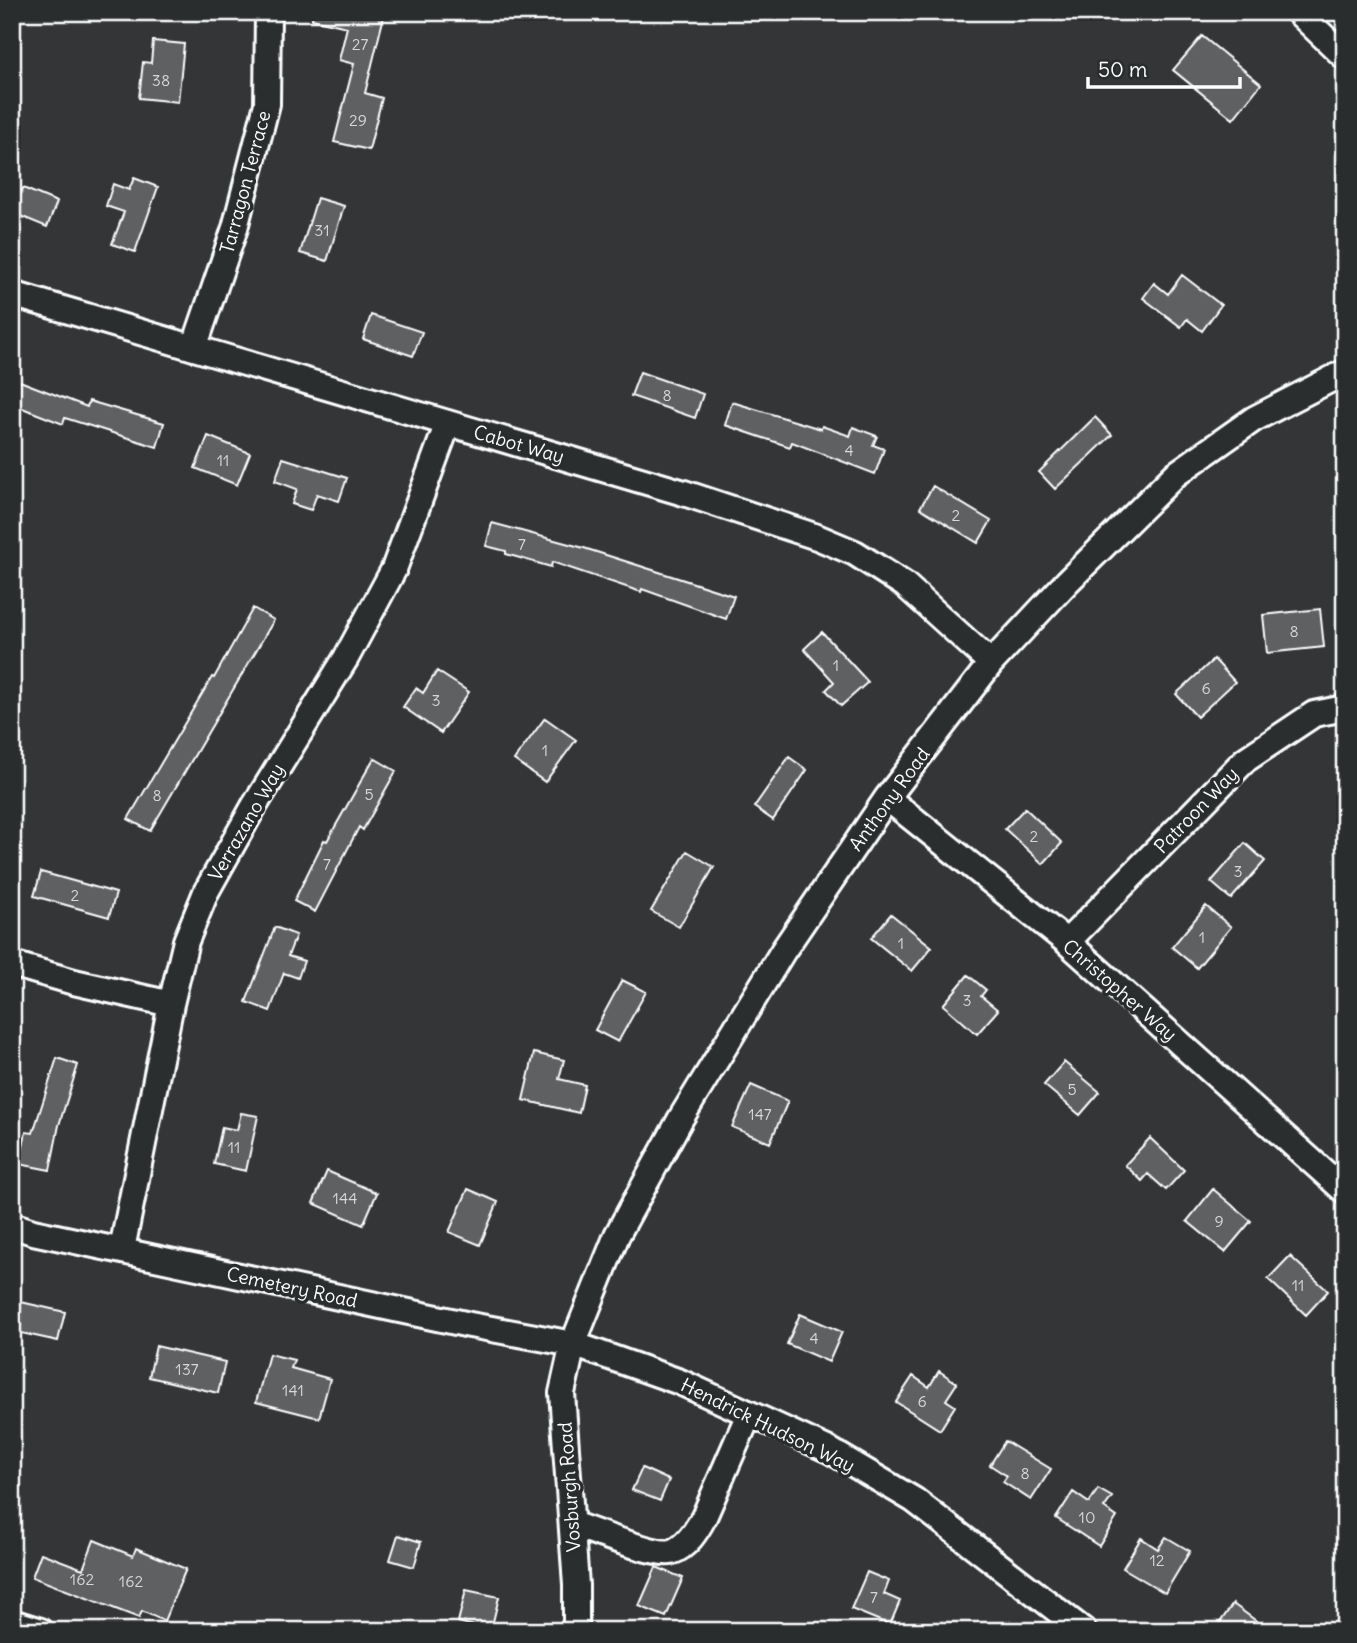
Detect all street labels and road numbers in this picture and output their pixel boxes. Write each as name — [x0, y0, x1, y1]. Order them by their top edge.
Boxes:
street label: Tarragon Terrace — [214, 108, 276, 256]
street label: Cabot Way — [471, 420, 567, 468]
street label: Anthony Road — [843, 743, 935, 855]
street label: Verrazano Way — [203, 759, 289, 885]
street label: Patroon Way — [1149, 762, 1243, 858]
street label: Christopher Way — [1058, 934, 1182, 1046]
street label: Cemetery Road — [224, 1261, 360, 1313]
street label: Hendrick Hudson Way — [677, 1372, 859, 1478]
street label: Vosburgh Road — [552, 1421, 586, 1553]

